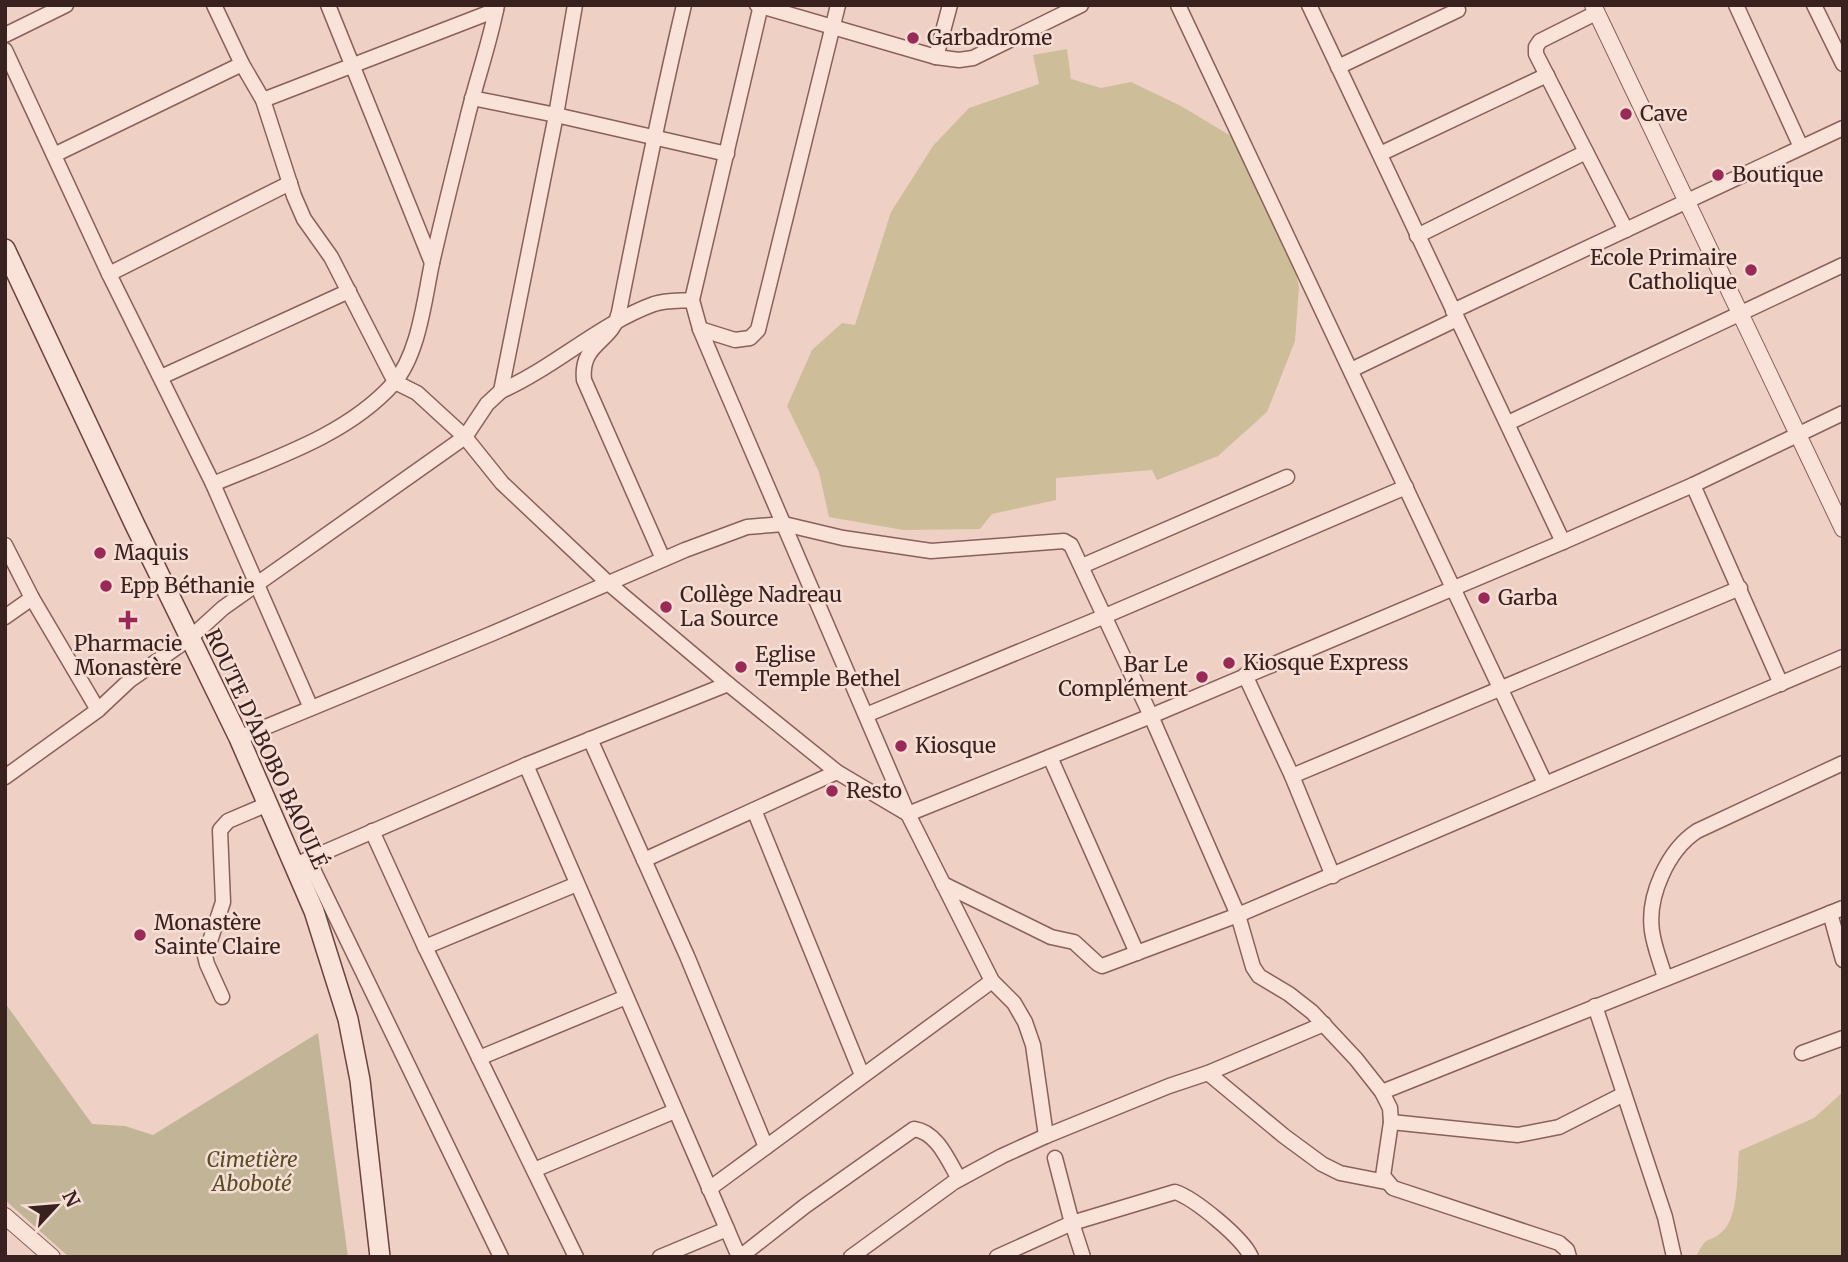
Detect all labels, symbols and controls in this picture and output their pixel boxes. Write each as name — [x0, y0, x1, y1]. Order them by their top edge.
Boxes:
place label: Garbadrome — [927, 24, 1052, 51]
marker: Garbadrome — [905, 30, 921, 46]
place label: Cave — [1640, 100, 1688, 127]
marker: Cave — [1618, 106, 1634, 122]
place label: Boutique — [1732, 161, 1823, 188]
marker: Boutique — [1710, 167, 1726, 183]
place label: Ecole Primaire Catholique — [1590, 244, 1737, 295]
marker: Ecole Primaire Catholique — [1743, 262, 1759, 278]
place label: Maquis — [114, 539, 189, 566]
marker: Maquis — [92, 545, 108, 561]
place label: Epp Béthanie — [120, 572, 255, 599]
marker: Epp Béthanie — [98, 578, 114, 594]
place label: Collège Nadreau La Source — [680, 581, 842, 632]
place label: Garba — [1498, 584, 1558, 611]
marker: Garba — [1476, 590, 1492, 606]
marker: Collège Nadreau La Source — [658, 599, 674, 615]
marker: Pharmacie Monastère — [120, 612, 136, 628]
street label: ROUTE D'ABOBO BAOULÉ — [199, 624, 335, 874]
place label: Pharmacie Monastère — [74, 630, 182, 681]
place label: Eglise Temple Bethel — [755, 641, 901, 692]
place label: Kiosque Express — [1243, 649, 1409, 676]
place label: Bar Le Complément — [1058, 651, 1188, 702]
marker: Kiosque Express — [1221, 655, 1237, 671]
marker: Eglise Temple Bethel — [733, 659, 749, 675]
marker: Bar Le Complément — [1194, 669, 1210, 685]
place label: Kiosque — [915, 732, 996, 759]
marker: Kiosque — [893, 738, 909, 754]
place label: Resto — [846, 777, 902, 804]
marker: Resto — [824, 783, 840, 799]
place label: Monastère Sainte Claire — [154, 909, 281, 960]
marker: Monastère Sainte Claire — [132, 927, 148, 943]
park label: Cimetière Aboboté — [206, 1146, 298, 1197]
north arrow — [21, 1171, 91, 1241]
text: N — [57, 1187, 85, 1211]

